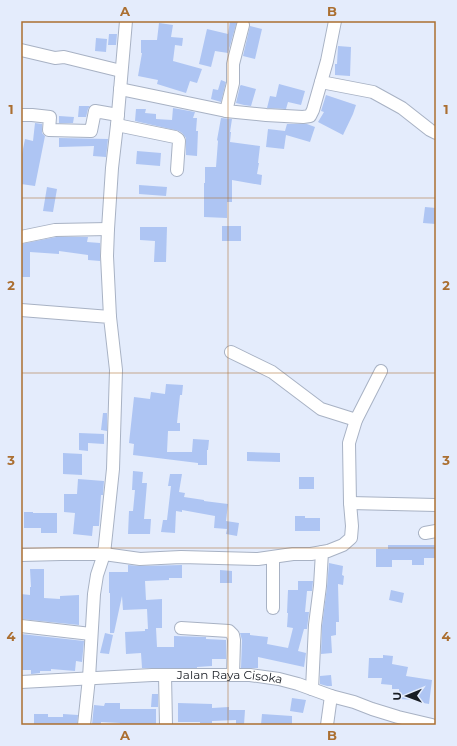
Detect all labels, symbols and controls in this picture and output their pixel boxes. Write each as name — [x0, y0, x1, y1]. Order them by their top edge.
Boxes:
text: A — [119, 3, 131, 19]
text: B — [327, 3, 337, 19]
text: 1 — [8, 101, 14, 117]
text: 1 — [443, 101, 449, 117]
text: 2 — [7, 277, 15, 293]
text: 2 — [442, 277, 450, 293]
text: 3 — [6, 452, 15, 468]
text: 3 — [441, 452, 450, 468]
text: 4 — [7, 628, 16, 644]
text: 4 — [442, 628, 451, 644]
street label: Jalan Raya Cisoka — [176, 667, 284, 687]
north arrow — [387, 676, 427, 716]
text: U — [390, 692, 404, 701]
text: A — [119, 727, 131, 743]
text: B — [327, 727, 337, 743]

